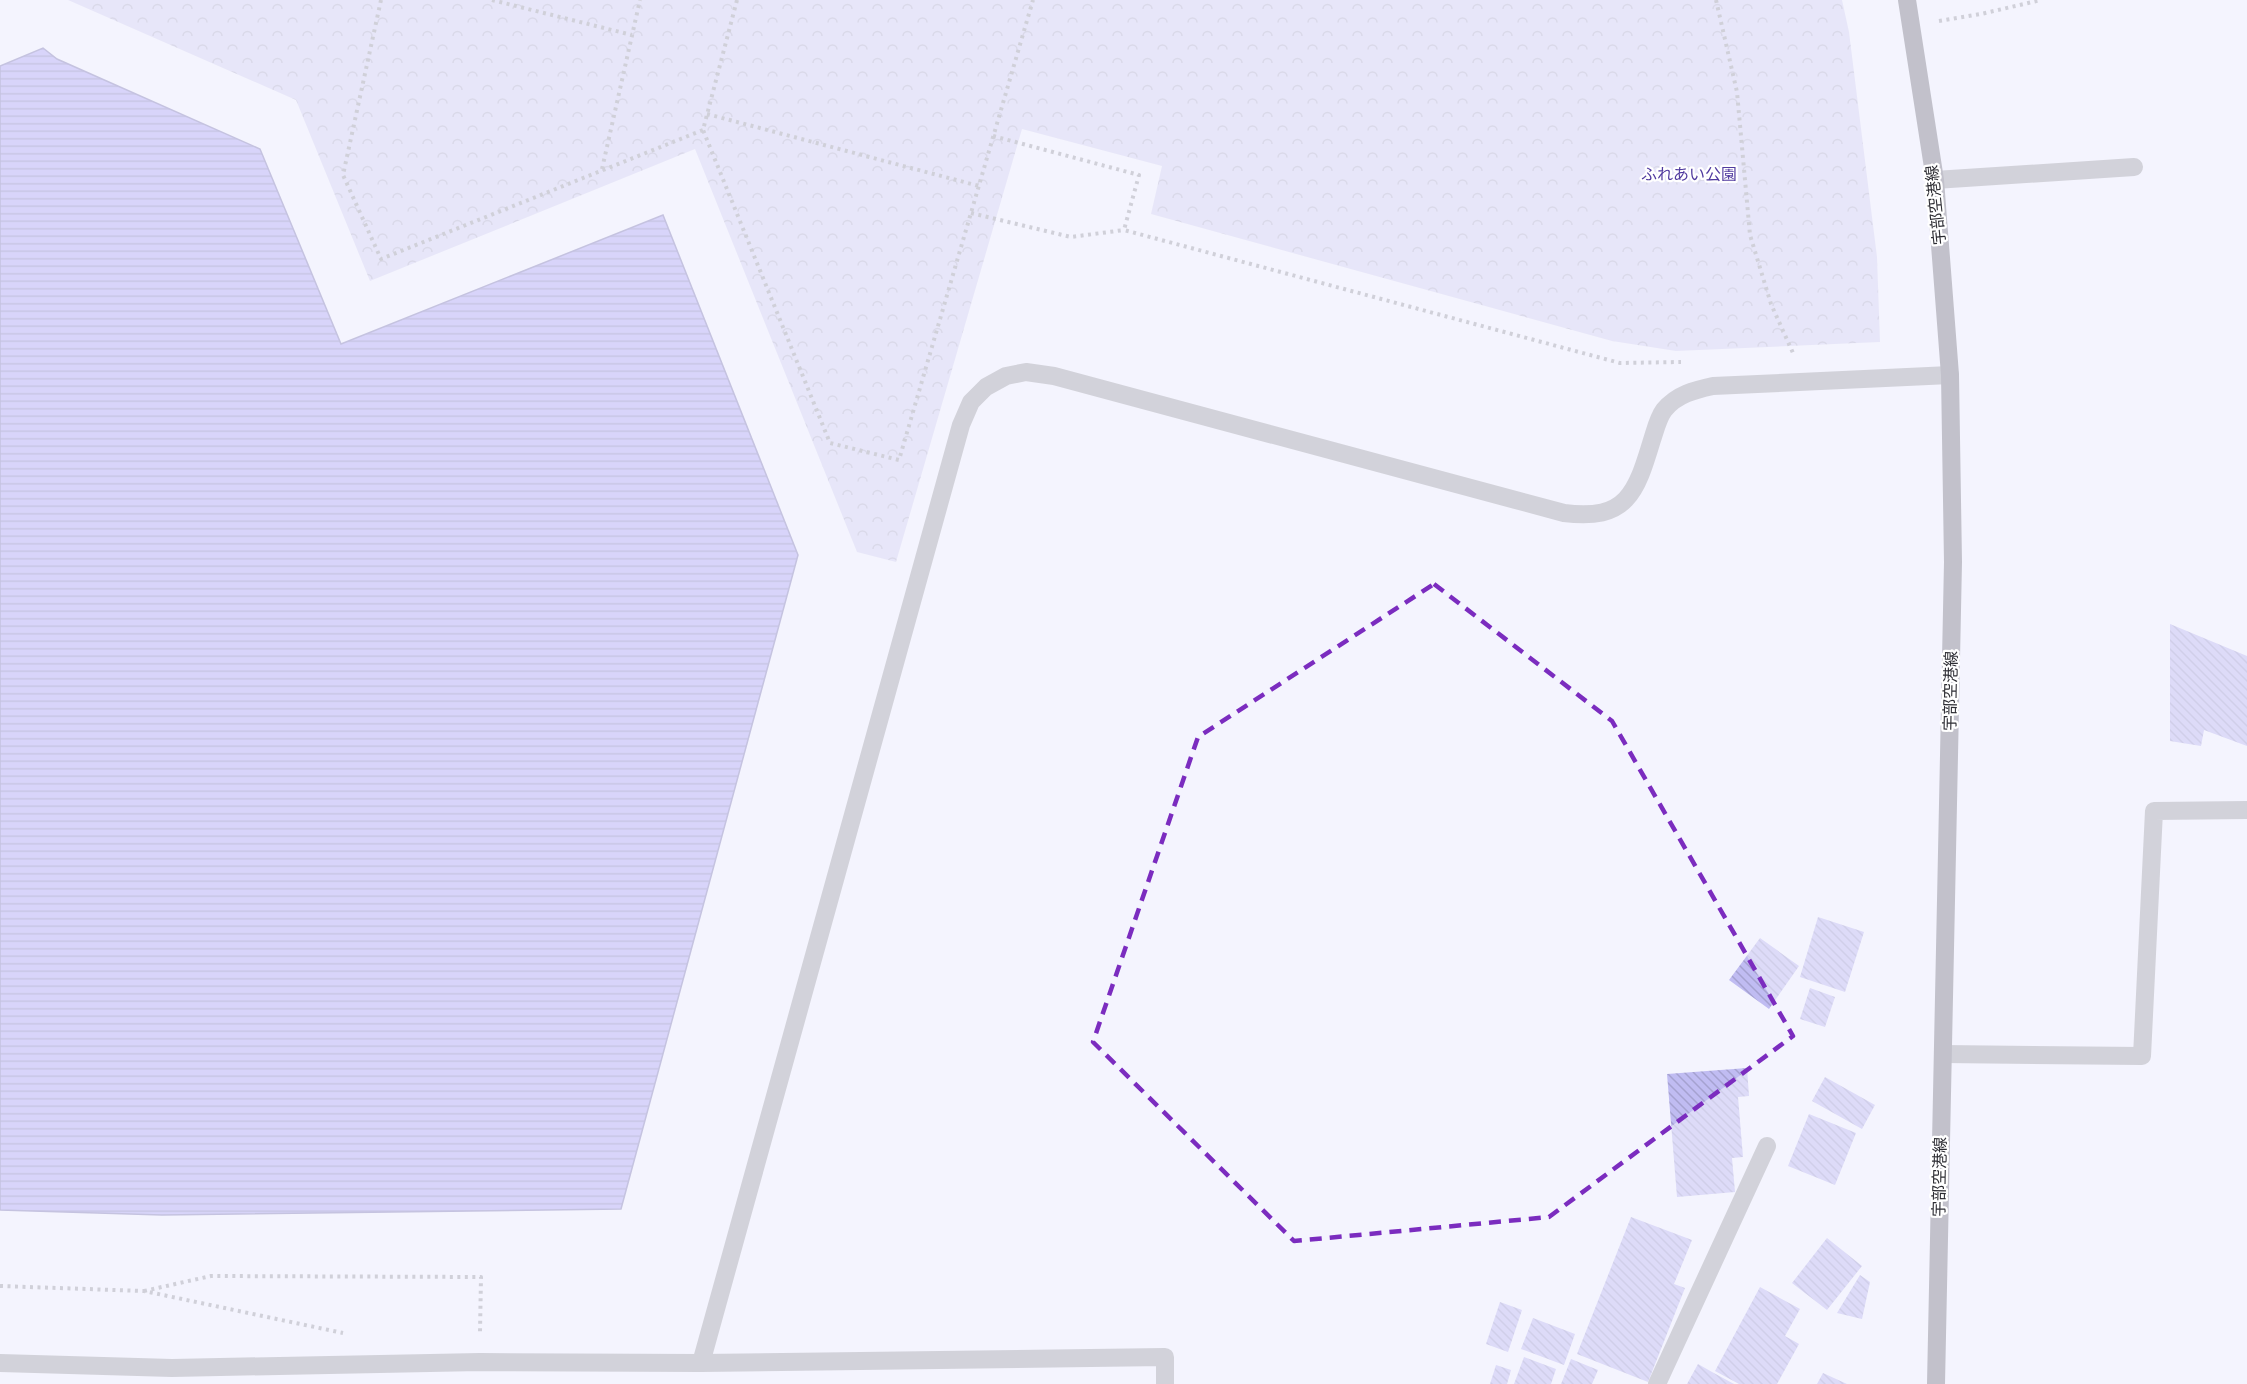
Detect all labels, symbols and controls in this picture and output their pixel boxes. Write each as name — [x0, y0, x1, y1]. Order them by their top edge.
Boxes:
street label: 宇部空港線 — [1923, 164, 1948, 246]
park label: ふれあい公園 — [1641, 166, 1737, 183]
street label: 宇部空港線 — [1941, 651, 1960, 731]
street label: 宇部空港線 — [1930, 1137, 1949, 1217]

